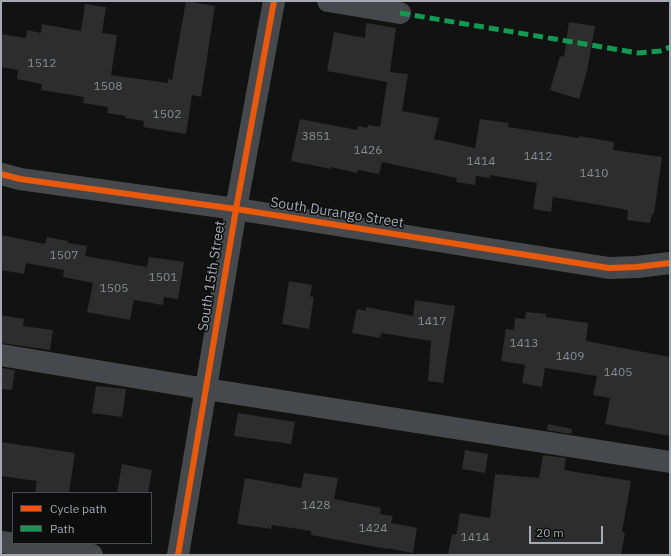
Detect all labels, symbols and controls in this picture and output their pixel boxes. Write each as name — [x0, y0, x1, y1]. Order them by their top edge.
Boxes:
house number: 1512 — [28, 57, 56, 71]
house number: 1508 — [94, 80, 122, 94]
house number: 1502 — [153, 108, 181, 122]
house number: 3851 — [302, 130, 330, 144]
house number: 1426 — [354, 144, 382, 158]
house number: 1412 — [524, 150, 552, 164]
house number: 1414 — [467, 155, 495, 169]
house number: 1410 — [580, 167, 608, 181]
street label: South Durango Street — [269, 194, 405, 232]
street label: South 15th Street — [195, 220, 229, 332]
house number: 1507 — [50, 249, 78, 263]
house number: 1501 — [149, 271, 177, 285]
house number: 1505 — [100, 282, 128, 296]
house number: 1417 — [418, 315, 446, 329]
house number: 1413 — [510, 337, 538, 351]
house number: 1409 — [556, 350, 584, 364]
house number: 1405 — [604, 366, 632, 380]
legend — [12, 492, 152, 544]
house number: 1428 — [302, 499, 330, 513]
text: Cycle path — [50, 501, 107, 516]
scale bar — [531, 518, 605, 544]
text: Path — [50, 521, 75, 536]
house number: 1424 — [359, 522, 387, 536]
text: 20 m — [536, 525, 564, 540]
house number: 1414 — [461, 531, 489, 545]

